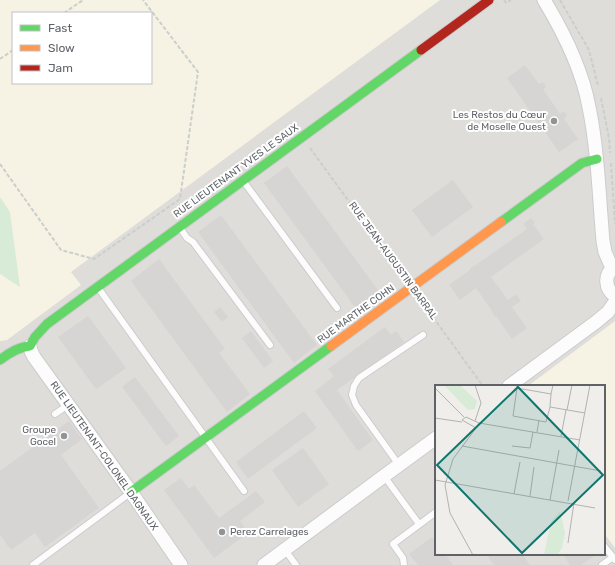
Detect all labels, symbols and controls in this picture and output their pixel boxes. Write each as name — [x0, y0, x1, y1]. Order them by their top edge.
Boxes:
legend — [12, 12, 152, 84]
text: Fast — [48, 21, 72, 35]
text: Slow — [48, 41, 75, 55]
text: Jam — [48, 61, 73, 75]
place label: Les Restos du Cœur de Moselle Ouest — [453, 109, 546, 133]
marker: Les Restos du Cœur de Moselle Ouest — [549, 116, 559, 126]
street label: RUE LIEUTENANT YVES LE SAUX — [171, 121, 301, 220]
street label: RUE JEAN-AUGUSTIN BARRAL — [346, 200, 440, 323]
street label: RUE MARTHE COHN — [315, 282, 397, 346]
street label: RUE LIEUTENANT-COLONEL DAGNAUX — [48, 379, 161, 534]
inset map — [435, 385, 605, 555]
place label: Groupe Gocel — [22, 424, 56, 448]
marker: Groupe Gocel — [59, 431, 69, 441]
place label: Perez Carrelages — [230, 526, 309, 538]
marker: Perez Carrelages — [217, 527, 227, 537]

